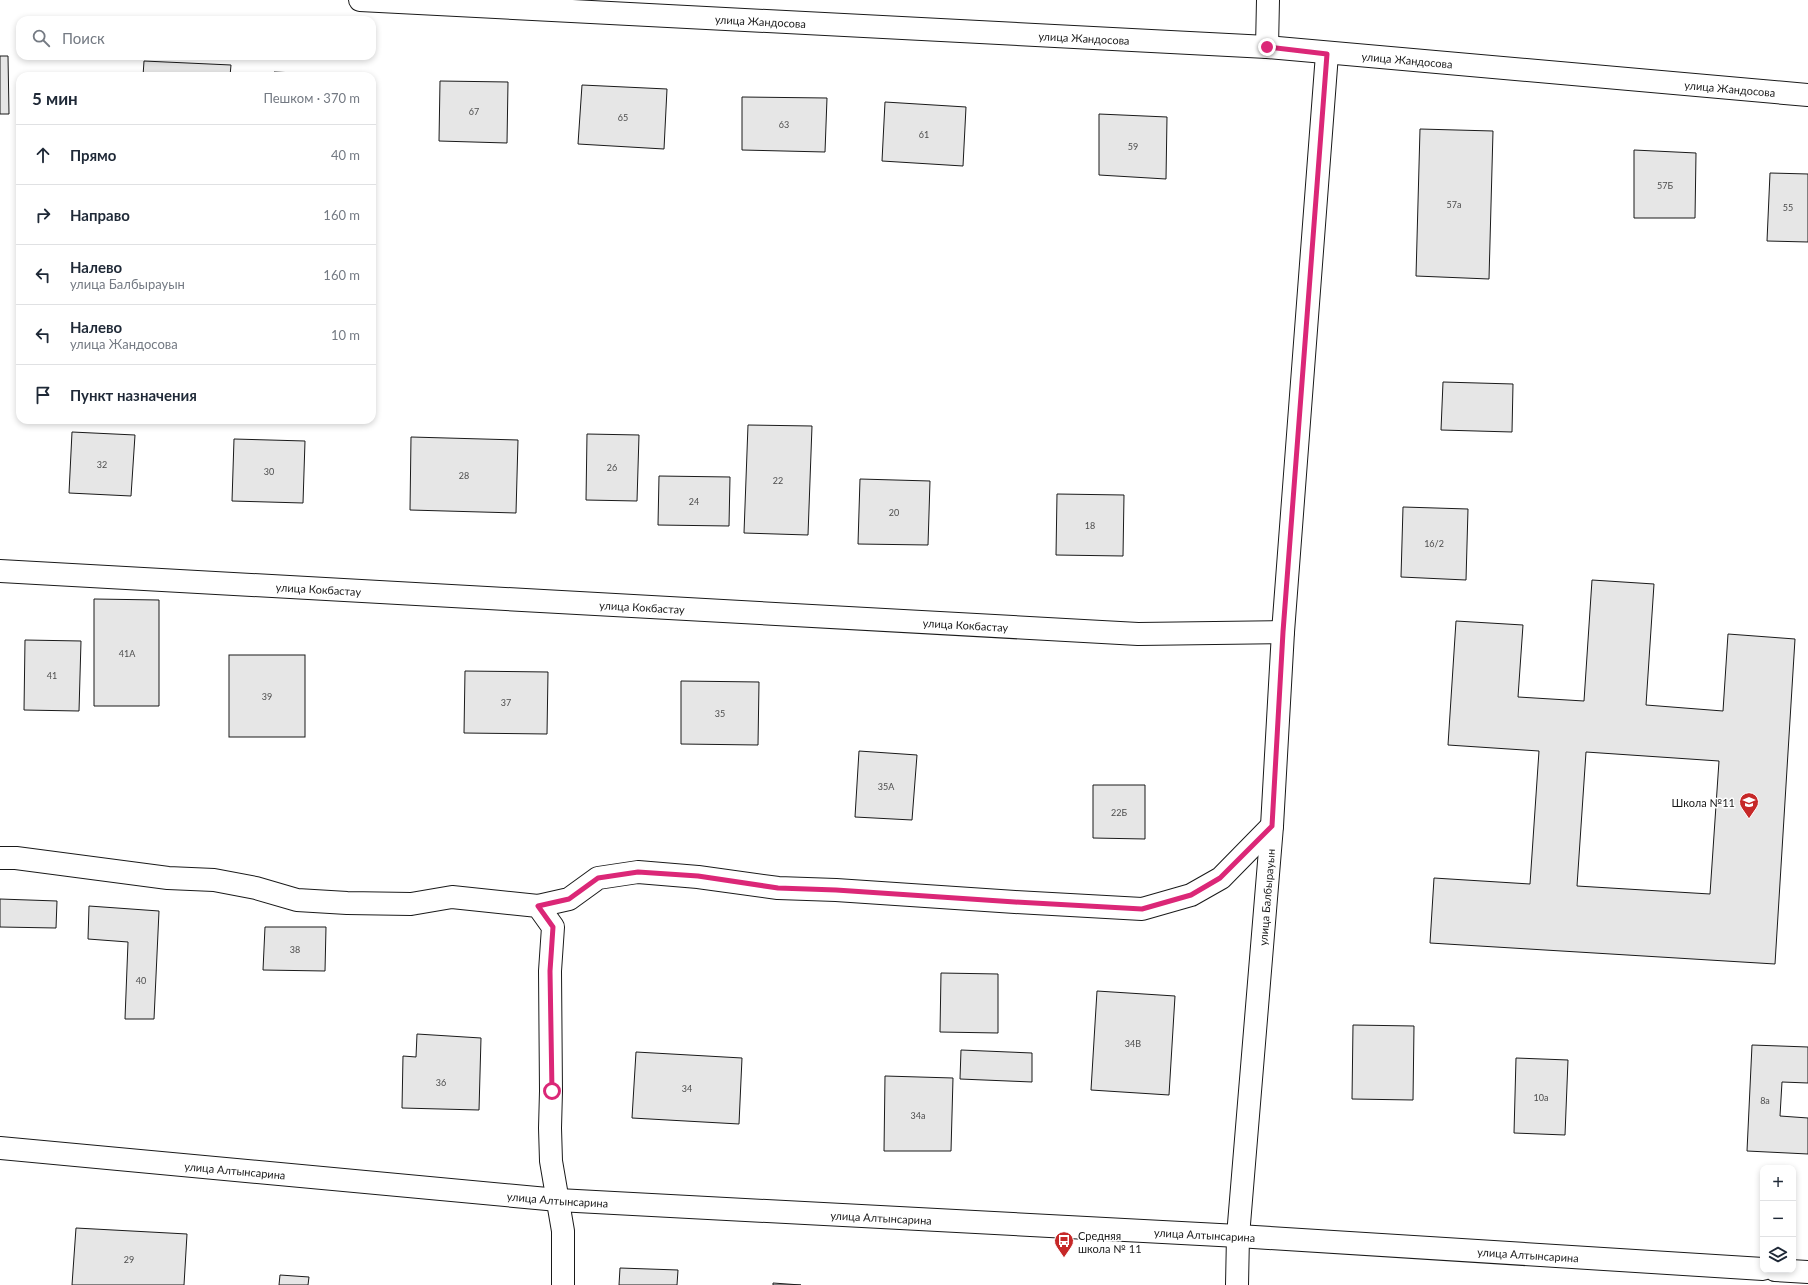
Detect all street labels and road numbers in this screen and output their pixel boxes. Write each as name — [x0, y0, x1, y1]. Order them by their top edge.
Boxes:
street label: улица Жандосова — [715, 12, 806, 30]
street label: улица Жандосова — [1038, 29, 1130, 46]
street label: улица Жандосова — [1361, 49, 1453, 70]
street label: улица Жандосова — [1684, 78, 1776, 99]
street label: улица Кокбастау — [276, 580, 362, 598]
street label: улица Кокбастау — [599, 598, 685, 615]
street label: улица Кокбастау — [923, 616, 1009, 633]
street label: улица Балбырауын — [1256, 848, 1277, 946]
street label: улица Алтынсарина — [184, 1159, 286, 1181]
street label: улица Алтынсарина — [506, 1189, 609, 1209]
street label: улица Алтынсарина — [830, 1208, 932, 1226]
street label: улица Алтынсарина — [1154, 1225, 1256, 1244]
street label: улица Алтынсарина — [1477, 1245, 1579, 1264]

